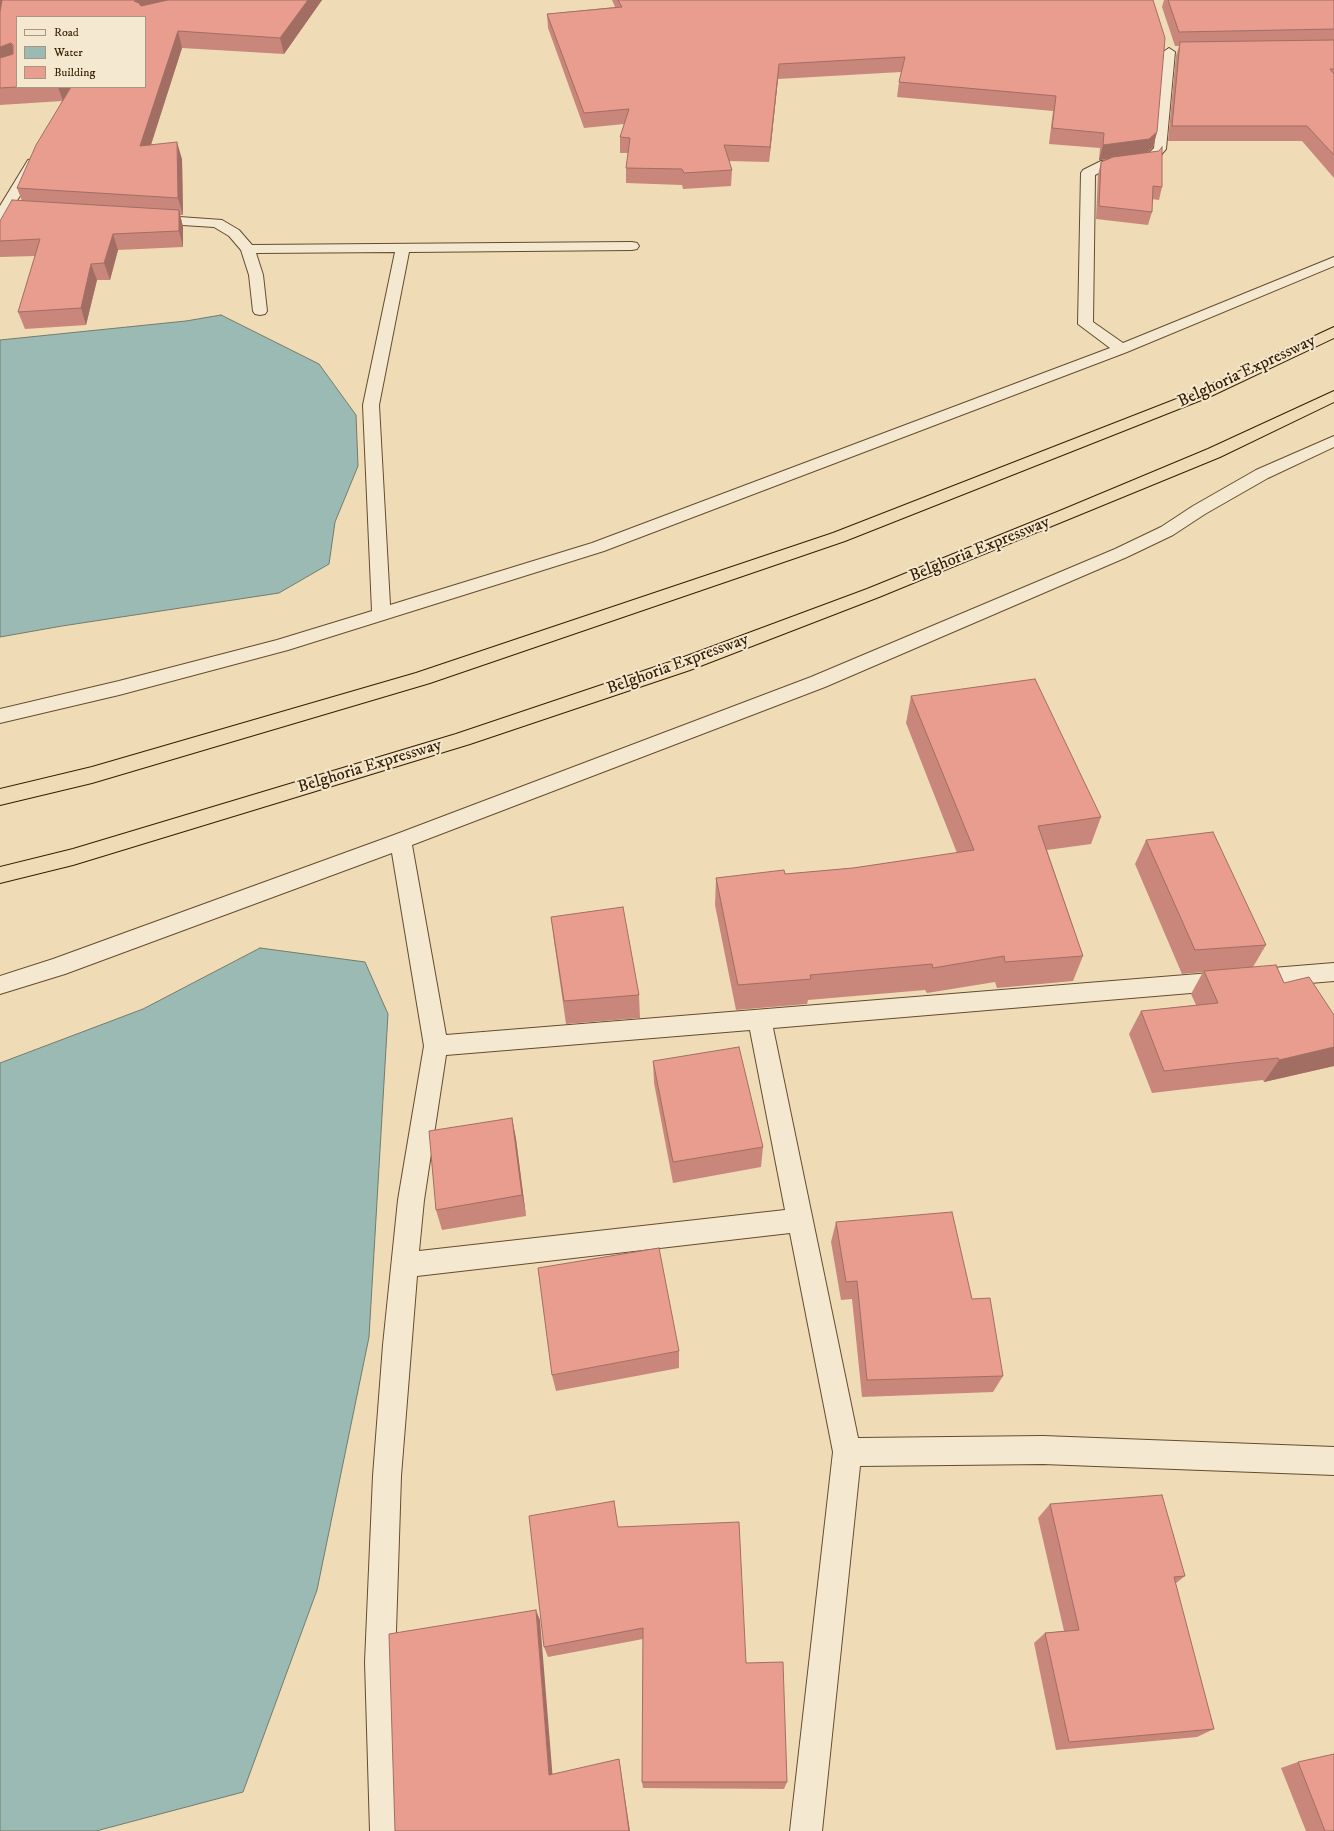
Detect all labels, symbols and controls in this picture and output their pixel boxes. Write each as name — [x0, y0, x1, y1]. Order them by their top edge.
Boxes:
legend — [16, 16, 146, 88]
text: Road — [54, 25, 79, 40]
text: Water — [54, 45, 83, 60]
text: Building — [54, 65, 95, 80]
street label: Belghoria Expressway — [1175, 331, 1319, 413]
street label: Belghoria Expressway — [907, 513, 1053, 587]
street label: Belghoria Expressway — [604, 630, 752, 700]
street label: Belghoria Expressway — [296, 735, 444, 799]

